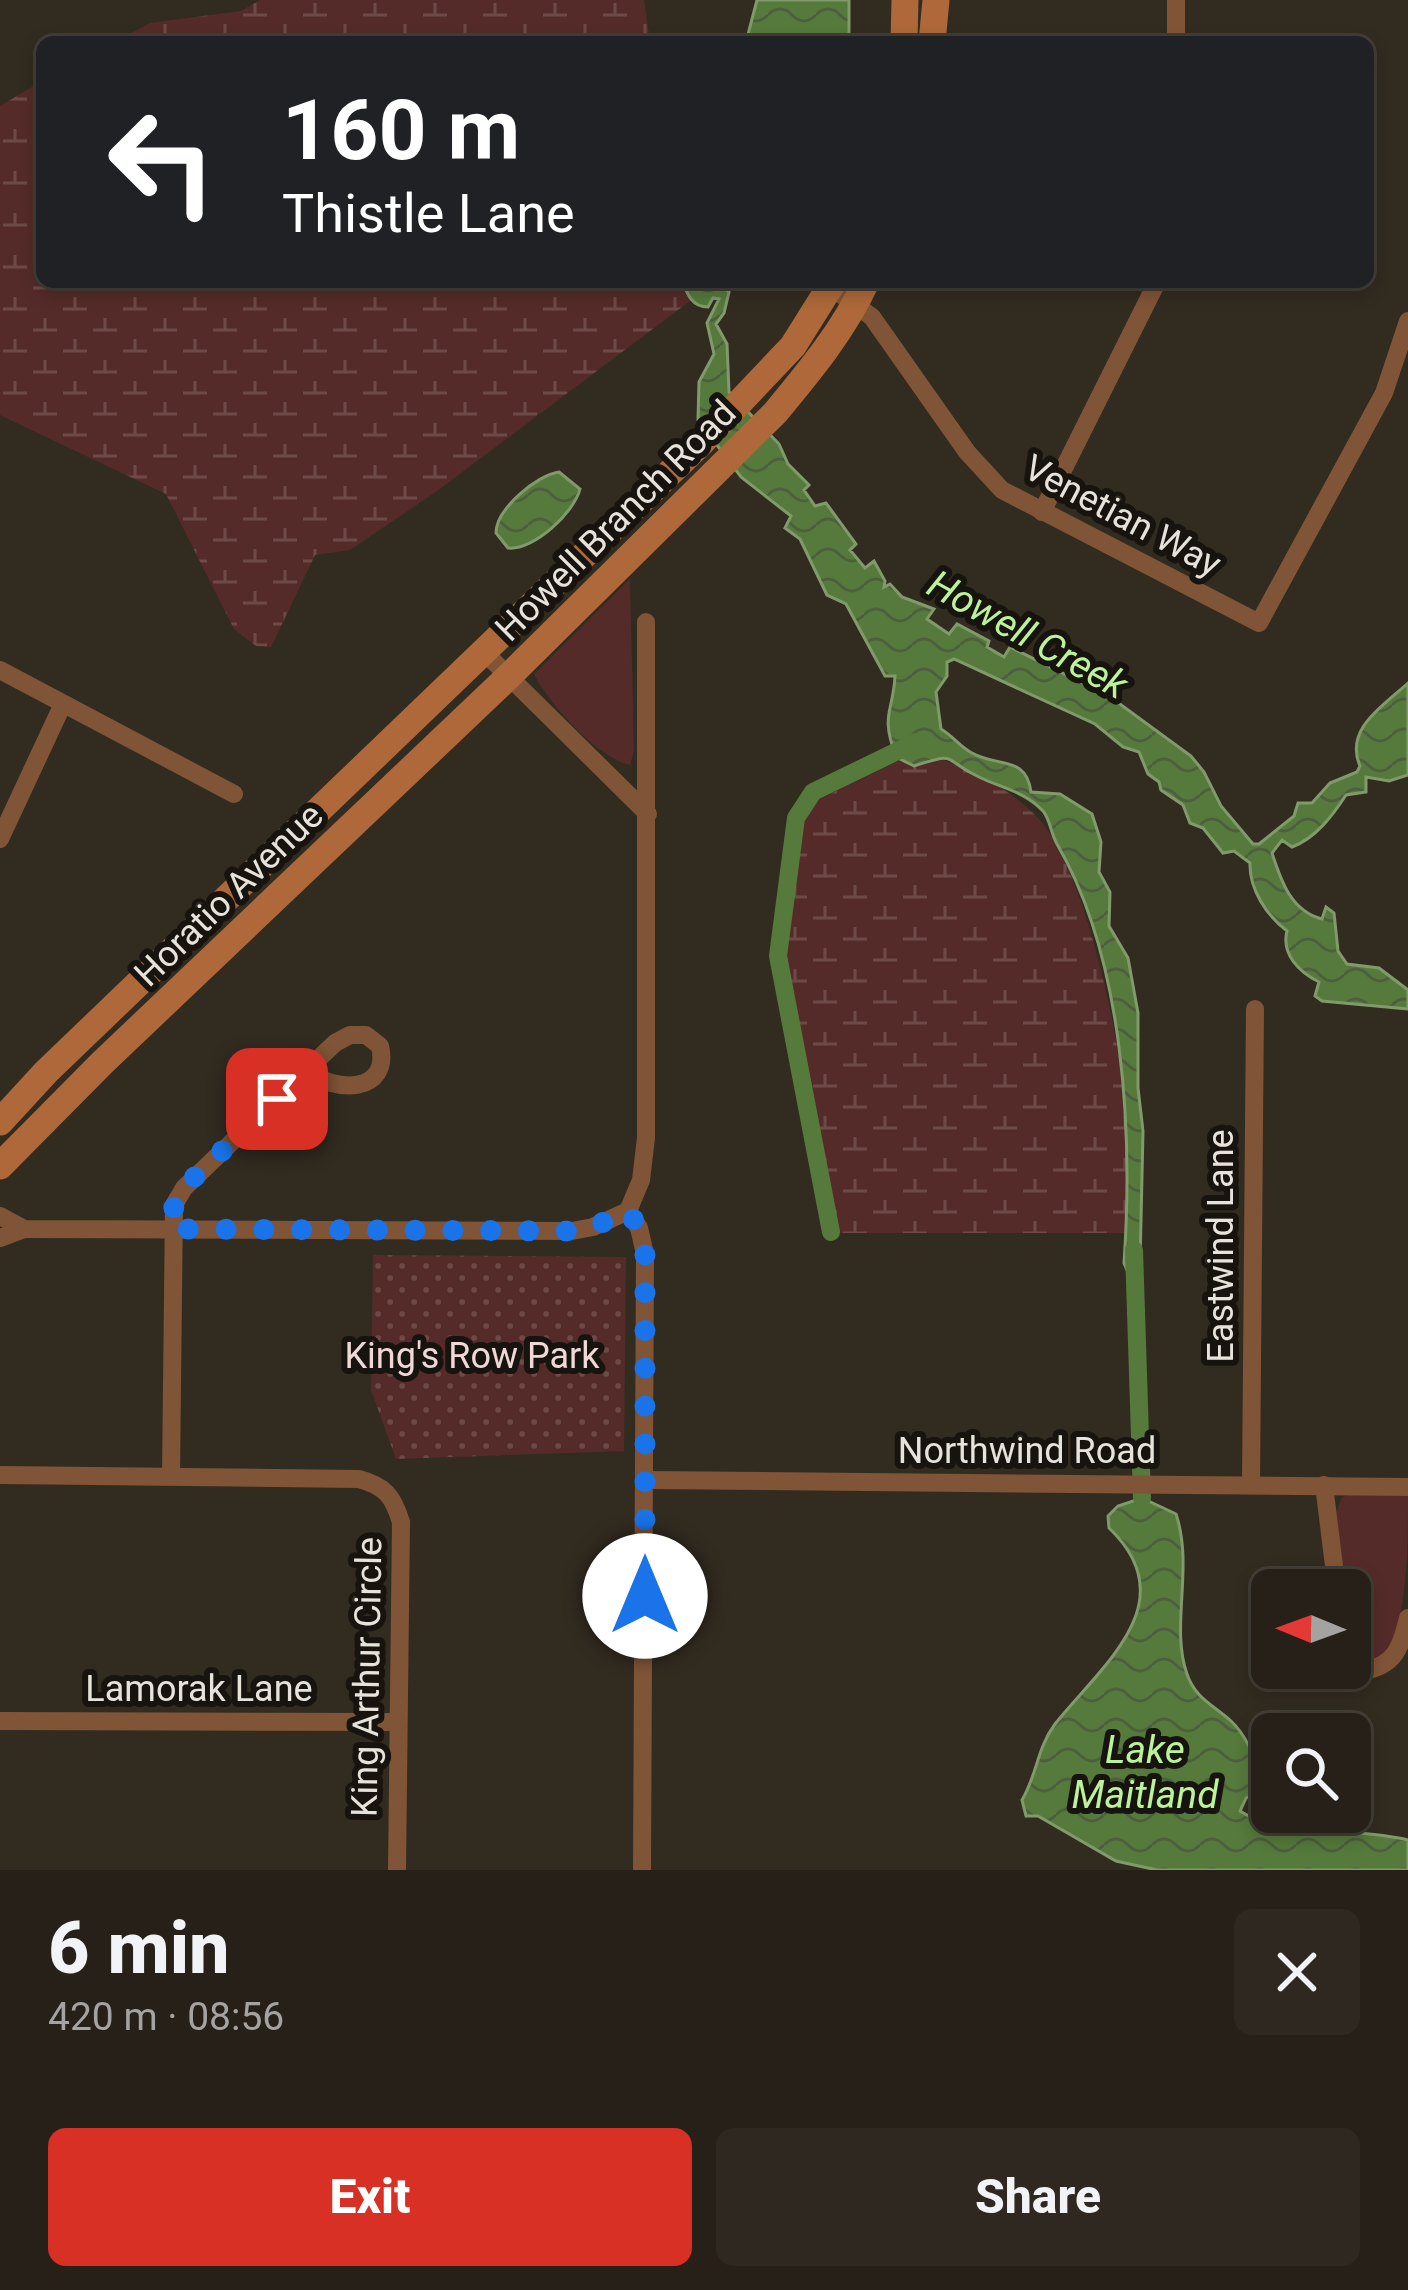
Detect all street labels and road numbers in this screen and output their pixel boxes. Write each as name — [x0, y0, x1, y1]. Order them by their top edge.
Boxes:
street label: Howell Branch Road — [487, 392, 745, 650]
street label: Venetian Way — [1017, 446, 1228, 585]
street label: Horatio Avenue — [126, 795, 331, 995]
street label: Eastwind Lane — [1200, 1129, 1242, 1363]
street label: Northwind Road — [898, 1430, 1156, 1472]
street label: King Arthur Circle — [344, 1537, 390, 1817]
street label: Lamorak Lane — [85, 1668, 313, 1710]

